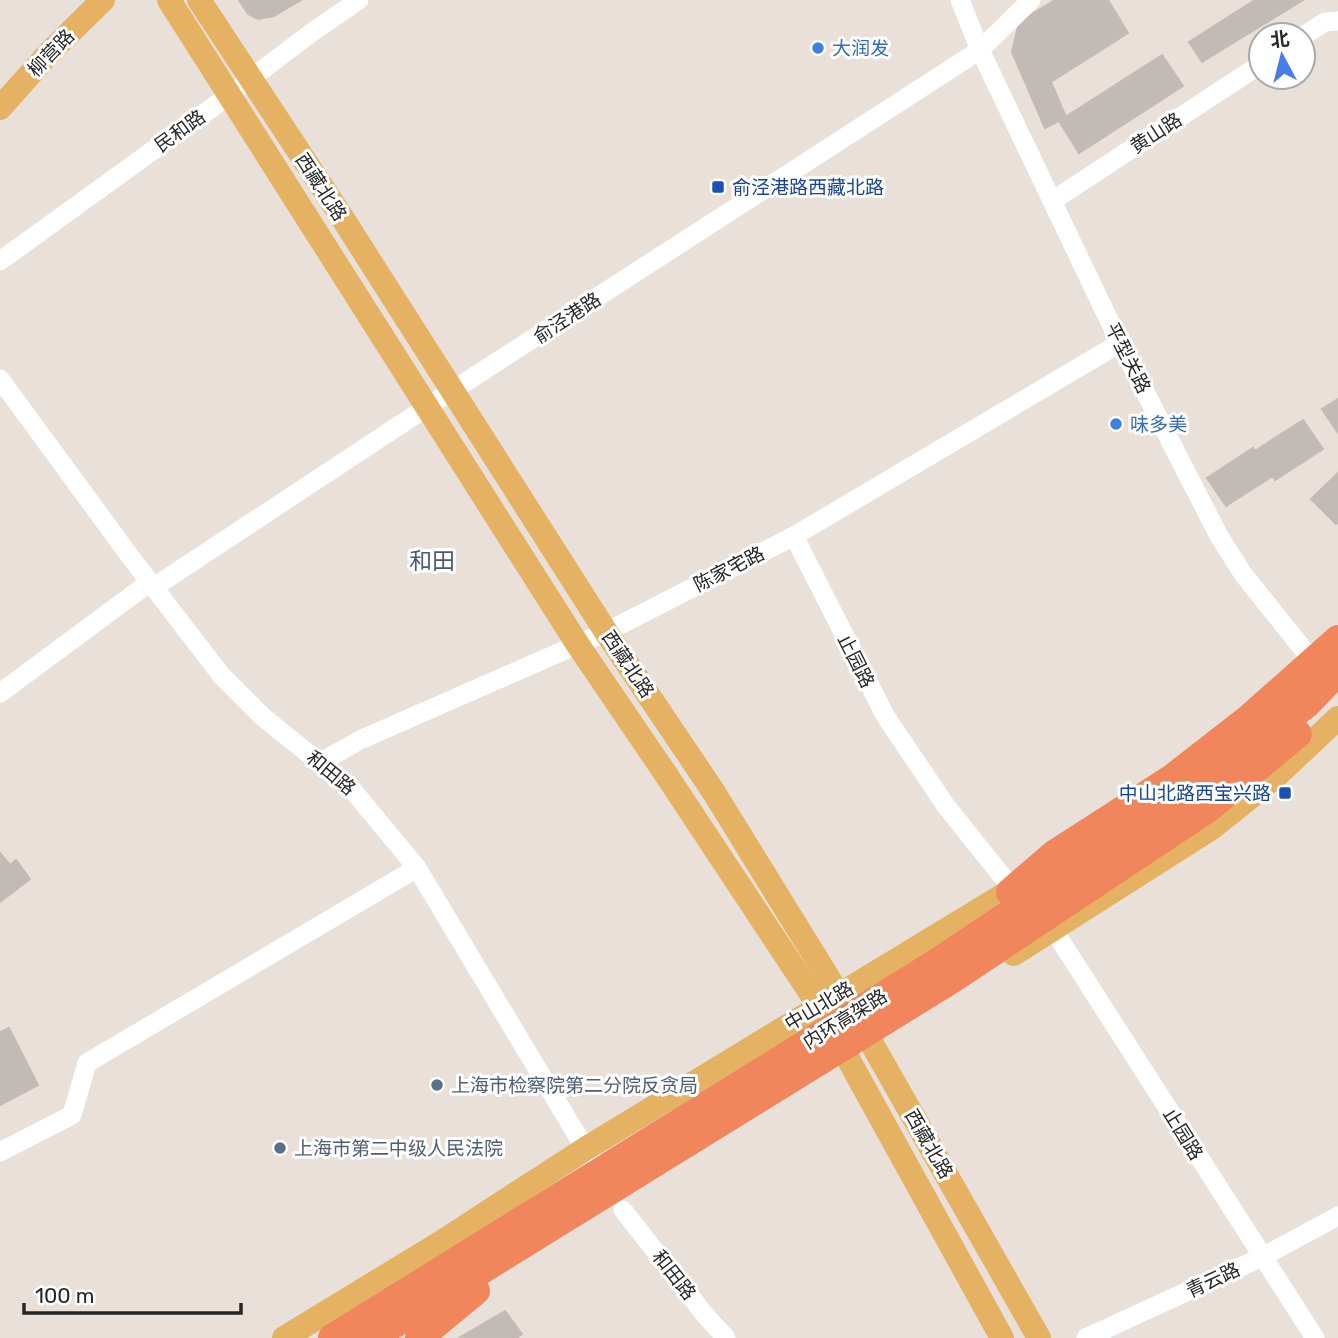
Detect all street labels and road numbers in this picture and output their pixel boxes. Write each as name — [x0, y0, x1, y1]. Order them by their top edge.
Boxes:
street label: 柳营路 — [23, 25, 79, 81]
street label: 民和路 — [150, 105, 210, 157]
street label: 黄山路 — [1126, 108, 1186, 158]
street label: 西藏北路 — [291, 149, 351, 225]
street label: 俞泾港路 — [529, 288, 605, 348]
street label: 平型关路 — [1100, 319, 1156, 397]
street label: 陈家宅路 — [690, 541, 768, 597]
street label: 西藏北路 — [597, 626, 659, 702]
street label: 止园路 — [833, 630, 879, 692]
street label: 和田路 — [302, 746, 360, 800]
street label: 中山北路 — [780, 977, 858, 1035]
street label: 内环高架路 — [799, 984, 891, 1054]
street label: 止园路 — [1158, 1104, 1208, 1164]
street label: 西藏北路 — [900, 1105, 958, 1183]
street label: 和田路 — [647, 1245, 701, 1305]
street label: 青云路 — [1182, 1258, 1244, 1302]

